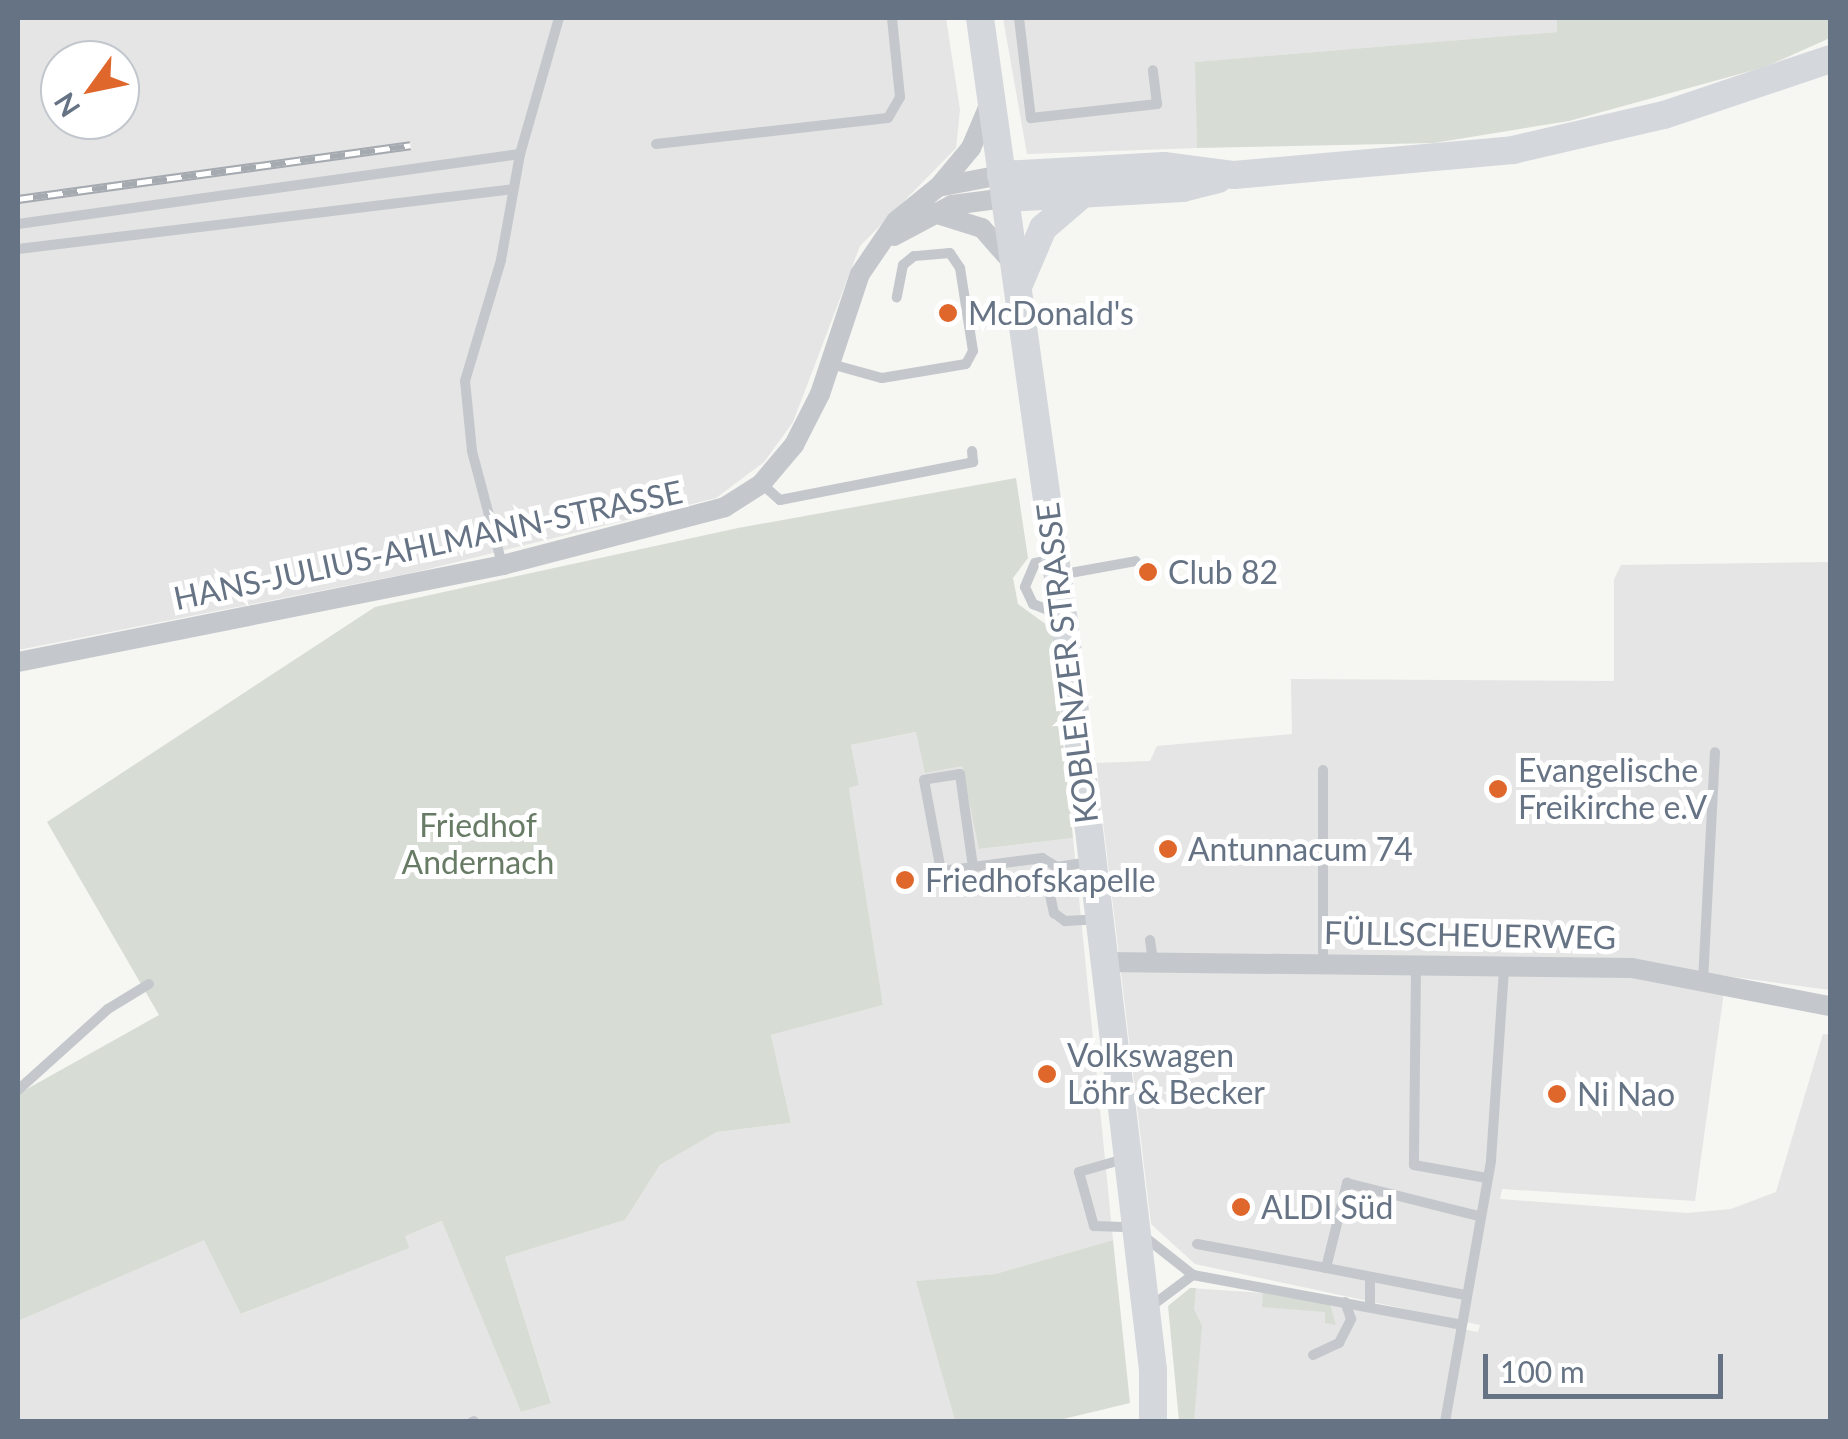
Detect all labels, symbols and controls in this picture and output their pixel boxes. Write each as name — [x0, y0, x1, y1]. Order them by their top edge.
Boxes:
north arrow — [40, 40, 140, 140]
text: N — [46, 87, 87, 124]
place label: McDonald's — [968, 294, 1134, 332]
marker: McDonald's — [937, 302, 959, 324]
street label: HANS-JULIUS-AHLMANN-STRASSE — [170, 472, 686, 618]
street label: KOBLENZER STRASSE — [1028, 501, 1106, 825]
place label: Club 82 — [1168, 553, 1278, 591]
marker: Club 82 — [1137, 561, 1159, 583]
place label: Evangelische Freikirche e.V — [1518, 752, 1707, 827]
marker: Evangelische Freikirche e.V — [1487, 778, 1509, 800]
park label: Friedhof Andernach — [402, 807, 554, 882]
place label: Antunnacum 74 — [1188, 830, 1413, 868]
marker: Antunnacum 74 — [1157, 838, 1179, 860]
place label: Friedhofskapelle — [925, 861, 1156, 899]
marker: Friedhofskapelle — [894, 869, 916, 891]
street label: FÜLLSCHEUERWEG — [1324, 913, 1616, 957]
place label: Volkswagen Löhr & Becker — [1067, 1037, 1266, 1112]
marker: Volkswagen Löhr & Becker — [1036, 1063, 1058, 1085]
place label: Ni Nao — [1577, 1075, 1675, 1113]
marker: Ni Nao — [1546, 1083, 1568, 1105]
place label: ALDI Süd — [1261, 1188, 1393, 1226]
marker: ALDI Süd — [1230, 1196, 1252, 1218]
scale bar — [1488, 1334, 1728, 1396]
text: 100 m — [1500, 1353, 1585, 1389]

